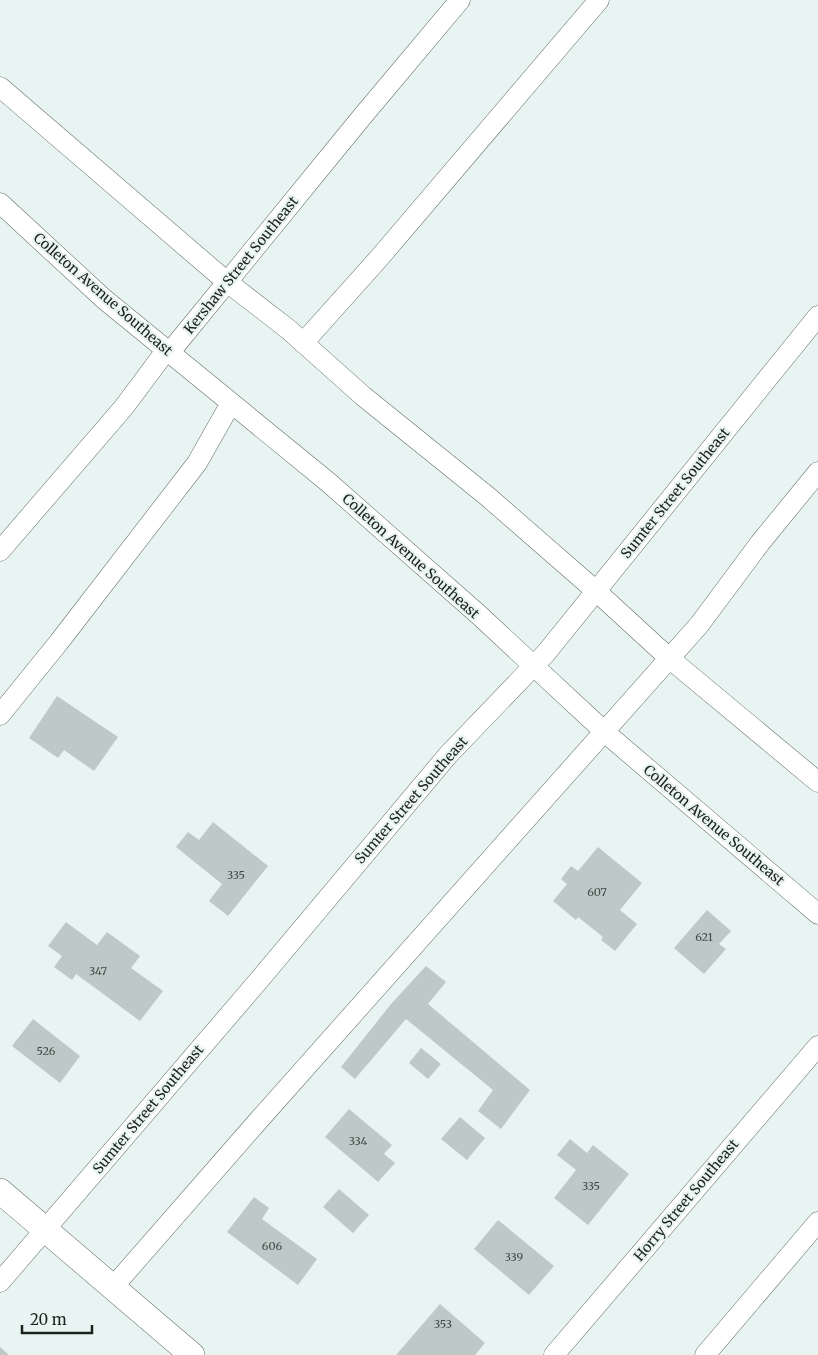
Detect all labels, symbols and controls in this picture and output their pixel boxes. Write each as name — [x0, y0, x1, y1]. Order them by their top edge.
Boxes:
street label: Kershaw Street Southeast — [180, 192, 302, 338]
street label: Colleton Avenue Southeast — [30, 229, 177, 360]
street label: Sumter Street Southeast — [617, 424, 734, 562]
street label: Colleton Avenue Southeast — [339, 490, 484, 623]
street label: Sumter Street Southeast — [351, 732, 472, 867]
street label: Colleton Avenue Southeast — [640, 761, 789, 890]
house number: 335 — [227, 868, 245, 882]
house number: 607 — [587, 885, 607, 899]
house number: 621 — [695, 930, 713, 944]
house number: 347 — [89, 964, 107, 978]
street label: Sumter Street Southeast — [89, 1040, 208, 1177]
house number: 526 — [37, 1044, 56, 1058]
house number: 334 — [349, 1134, 368, 1148]
street label: Horry Street Southeast — [630, 1135, 743, 1265]
house number: 335 — [582, 1179, 600, 1193]
house number: 606 — [262, 1239, 283, 1253]
house number: 339 — [505, 1250, 524, 1264]
scale bar — [22, 1302, 92, 1334]
text: 20 m — [30, 1310, 67, 1329]
house number: 353 — [434, 1317, 452, 1331]

